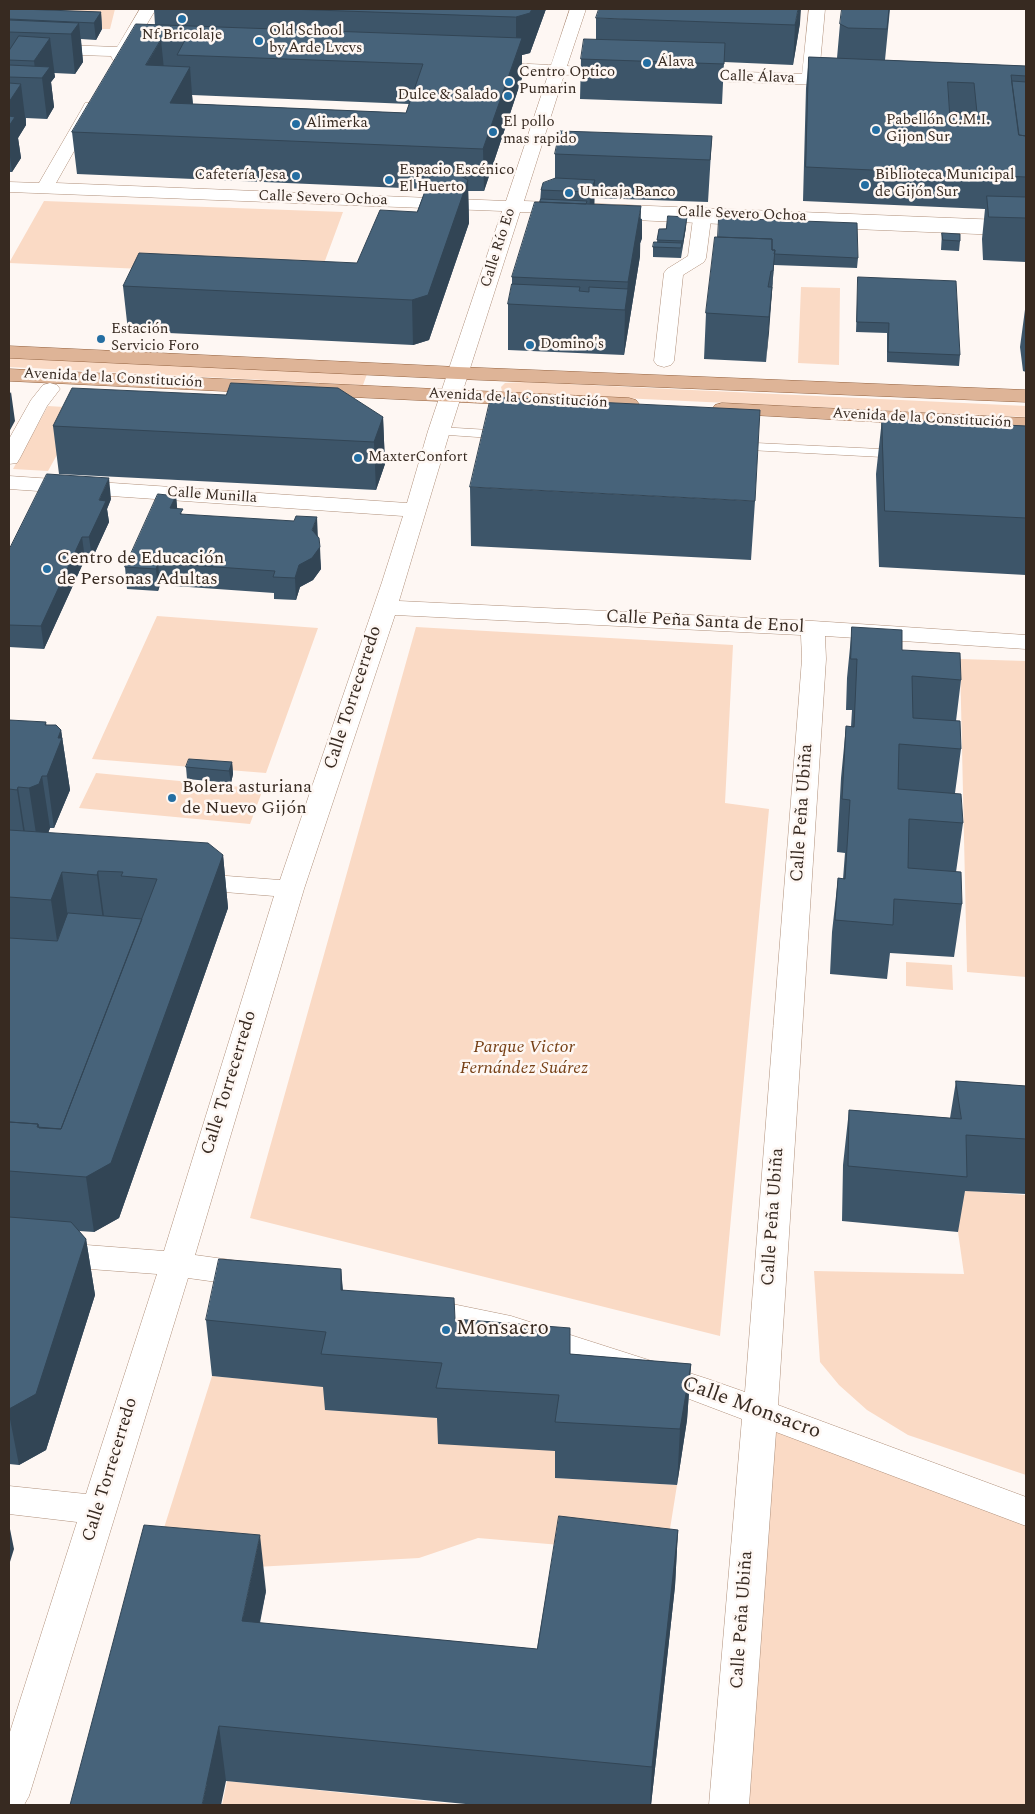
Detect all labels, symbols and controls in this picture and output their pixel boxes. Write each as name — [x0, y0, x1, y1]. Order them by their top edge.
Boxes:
marker: Nf Bricolaje — [176, 13, 188, 25]
place label: Old School by Arde Lvcvs — [269, 23, 362, 58]
place label: Nf Bricolaje — [142, 27, 222, 45]
marker: Old School by Arde Lvcvs — [253, 35, 265, 47]
place label: Álava — [657, 54, 694, 72]
marker: Álava — [641, 57, 653, 69]
place label: Centro Optico Pumarin — [519, 64, 615, 99]
street label: Calle Álava — [719, 68, 795, 88]
marker: Centro Optico Pumarin — [503, 76, 515, 88]
place label: Dulce & Salado — [397, 87, 498, 105]
marker: Dulce & Salado — [502, 90, 514, 102]
place label: Pabellón C.M.I. Gijon Sur — [886, 112, 990, 147]
place label: El pollo mas rapido — [503, 114, 577, 149]
place label: Alimerka — [306, 115, 368, 133]
marker: Alimerka — [290, 118, 302, 130]
marker: Pabellón C.M.I. Gijon Sur — [870, 124, 882, 136]
marker: El pollo mas rapido — [487, 126, 499, 138]
place label: Espacio Escénico El Huerto — [399, 162, 514, 197]
place label: Cafetería Jesa — [195, 167, 286, 185]
place label: Biblioteca Municipal de Gijón Sur — [875, 167, 1014, 202]
marker: Cafetería Jesa — [290, 170, 302, 182]
marker: Espacio Escénico El Huerto — [383, 174, 395, 186]
marker: Biblioteca Municipal de Gijón Sur — [859, 179, 871, 191]
place label: Unicaja Banco — [579, 184, 676, 202]
marker: Unicaja Banco — [563, 187, 575, 199]
street label: Calle Severo Ochoa — [258, 188, 388, 210]
street label: Calle Severo Ochoa — [677, 204, 807, 226]
street label: Calle Río Eo — [478, 206, 520, 290]
place label: Estación Servicio Foro — [111, 321, 199, 356]
marker: Estación Servicio Foro — [95, 333, 107, 345]
place label: Domino's — [540, 336, 604, 354]
marker: Domino's — [524, 339, 536, 351]
street label: Avenida de la Constitución — [23, 365, 203, 393]
street label: Avenida de la Constitución — [428, 385, 608, 413]
street label: Avenida de la Constitución — [832, 405, 1012, 433]
place label: MaxterConfort — [368, 449, 468, 467]
marker: MaxterConfort — [352, 452, 364, 464]
street label: Calle Munilla — [166, 484, 258, 508]
place label: Centro de Educación de Personas Adultas — [57, 548, 224, 590]
marker: Centro de Educación de Personas Adultas — [41, 563, 53, 575]
street label: Calle Peña Santa de Enol — [605, 607, 805, 639]
street label: Calle Torrecerredo — [321, 623, 387, 773]
street label: Calle Peña Ubiña — [787, 743, 819, 883]
place label: Bolera asturiana de Nuevo Gijón — [182, 777, 312, 820]
marker: Bolera asturiana de Nuevo Gijón — [166, 792, 178, 804]
street label: Calle Torrecerredo — [198, 1008, 262, 1158]
park label: Parque Victor Fernández Suárez — [460, 1037, 588, 1080]
street label: Calle Peña Ubiña — [758, 1147, 790, 1287]
place label: Monsacro — [456, 1317, 549, 1343]
marker: Monsacro — [440, 1324, 452, 1336]
street label: Calle Monsacro — [678, 1372, 824, 1446]
street label: Calle Torrecerredo — [79, 1395, 143, 1545]
street label: Calle Peña Ubiña — [727, 1550, 759, 1690]

